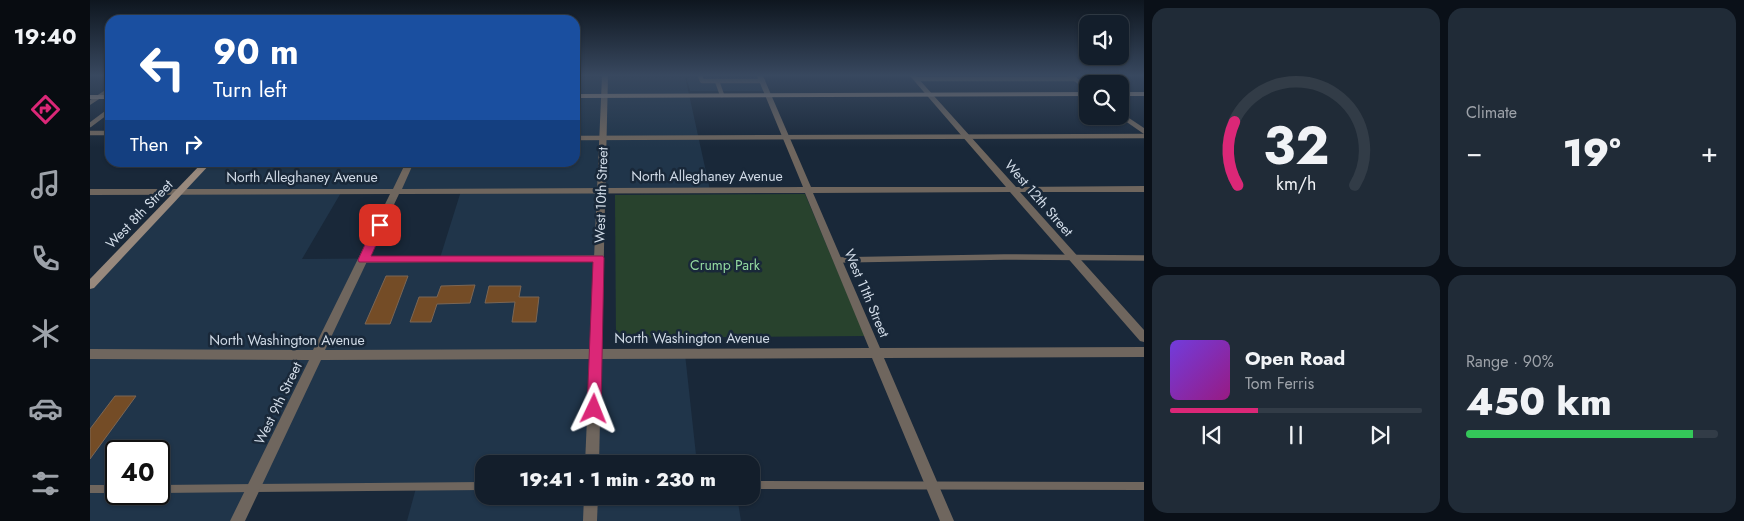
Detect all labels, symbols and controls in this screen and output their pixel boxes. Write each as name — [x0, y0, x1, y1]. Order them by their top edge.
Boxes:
map controls — [1079, 15, 1129, 125]
button: sound — [1079, 15, 1129, 65]
text: 19:40 — [14, 20, 76, 52]
text: 90 m — [213, 27, 299, 77]
icon: left — [130, 35, 195, 100]
text: Turn left — [213, 73, 287, 105]
button: search — [1079, 75, 1129, 125]
icon: directions — [28, 92, 63, 127]
text: Climate — [1466, 101, 1517, 124]
text: 32 — [1263, 108, 1329, 184]
text: 19° — [1563, 125, 1621, 180]
icon: right — [179, 130, 207, 158]
text: Then — [130, 131, 169, 158]
text: − — [1466, 132, 1483, 173]
text: + — [1701, 132, 1718, 173]
street label: West 10th Street — [589, 146, 613, 243]
street label: West 12th Street — [1000, 155, 1078, 241]
street label: North Alleghaney Avenue — [631, 166, 783, 186]
icon: music — [28, 167, 63, 202]
street label: North Alleghaney Avenue — [226, 167, 378, 187]
text: km/h — [1276, 171, 1316, 197]
street label: West 8th Street — [101, 175, 178, 253]
pin — [359, 204, 401, 246]
icon: arrive — [366, 211, 394, 239]
icon: phone — [28, 241, 63, 276]
street label: West 11th Street — [839, 246, 895, 341]
park label: Crump Park — [690, 255, 761, 275]
icon: climate — [28, 316, 63, 351]
street label: North Washington Avenue — [614, 328, 770, 348]
street label: North Washington Avenue — [209, 330, 365, 350]
text: Open Road — [1245, 345, 1345, 372]
text: Range · 90% — [1466, 350, 1554, 373]
street label: West 9th Street — [249, 358, 307, 448]
text: Tom Ferris — [1245, 372, 1314, 395]
text: 450 km — [1466, 374, 1612, 429]
position arrow — [567, 382, 619, 434]
icon: car — [28, 391, 63, 426]
icon: previous — [1198, 421, 1226, 449]
icon: pause — [1282, 421, 1310, 449]
icon: next — [1366, 421, 1394, 449]
speed limit sign: 40 — [105, 440, 170, 505]
icon: filters — [28, 466, 63, 501]
text: 19:41 · 1 min · 230 m — [519, 466, 716, 493]

